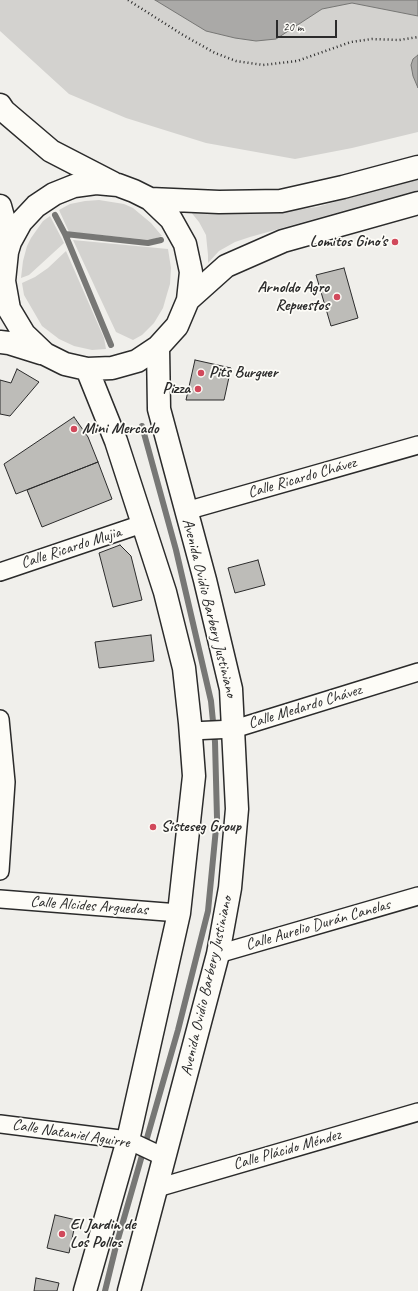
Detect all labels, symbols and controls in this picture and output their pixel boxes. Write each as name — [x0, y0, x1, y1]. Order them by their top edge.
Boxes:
scale bar — [278, 12, 339, 38]
text: 20 m — [283, 19, 303, 35]
place label: Lomitos Gino's — [310, 232, 387, 252]
marker: Lomitos Gino's — [390, 237, 400, 247]
place label: Arnoldo Agro Repuestos — [258, 278, 329, 316]
marker: Arnoldo Agro Repuestos — [332, 292, 342, 302]
place label: Pits Burguer — [209, 363, 277, 383]
marker: Pits Burguer — [196, 368, 206, 378]
place label: Pizza — [163, 379, 190, 399]
marker: Pizza — [193, 384, 203, 394]
place label: Mini Mercado — [82, 419, 159, 439]
marker: Mini Mercado — [69, 424, 79, 434]
street label: Calle Ricardo Chávez — [246, 453, 358, 503]
street label: Avenida Ovidio Barbery Justiniano — [177, 517, 241, 699]
street label: Calle Ricardo Mujia — [18, 523, 124, 573]
street label: Calle Medardo Chávez — [246, 681, 364, 733]
place label: Sisteseg Group — [161, 817, 241, 837]
marker: Sisteseg Group — [148, 822, 158, 832]
street label: Calle Alcides Arguedas — [30, 892, 148, 920]
street label: Avenida Ovidio Barbery Justiniano — [177, 894, 237, 1078]
street label: Calle Aurelio Durán Canelas — [243, 895, 393, 955]
street label: Calle Nataniel Aguirre — [11, 1115, 131, 1153]
street label: Calle Plácido Méndez — [231, 1125, 343, 1175]
place label: El Jardin de Los Pollos — [70, 1215, 136, 1253]
marker: El Jardin de Los Pollos — [57, 1229, 67, 1239]

